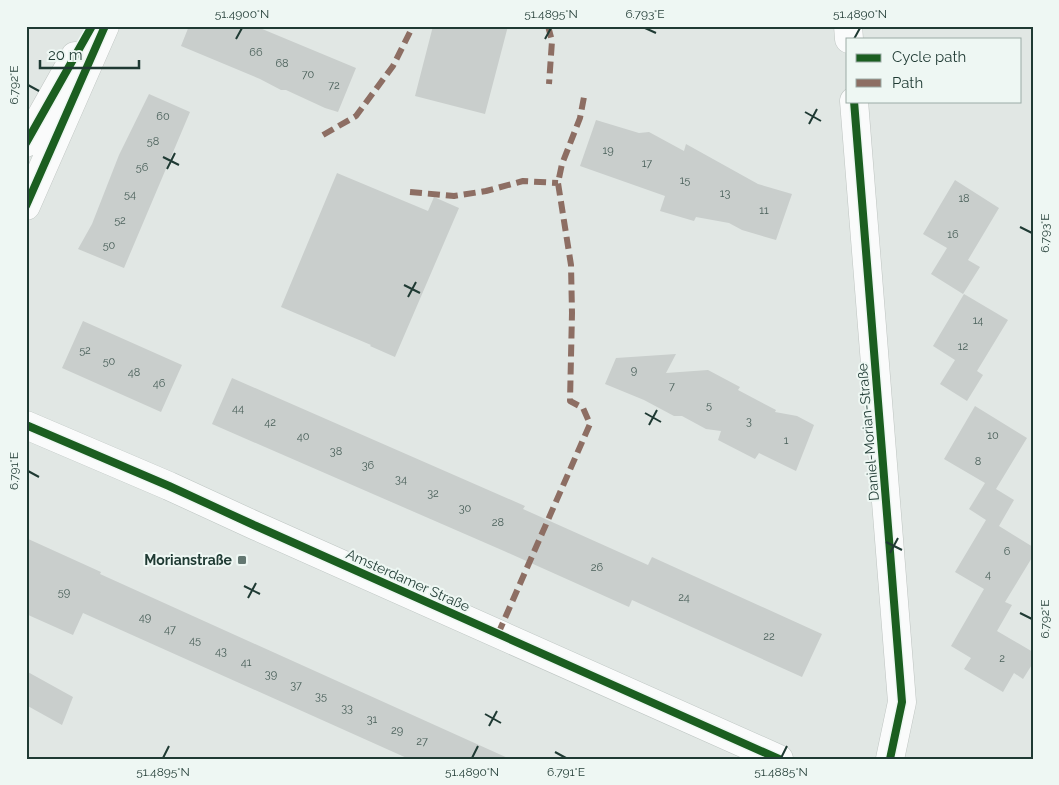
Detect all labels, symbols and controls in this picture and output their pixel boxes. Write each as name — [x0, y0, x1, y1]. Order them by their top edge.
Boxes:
text: 51.4900°N — [215, 7, 269, 21]
text: 51.4895°N — [524, 7, 578, 21]
text: 6.793°E — [625, 7, 665, 21]
text: 51.4890°N — [833, 7, 887, 21]
scale bar — [40, 38, 139, 70]
legend — [846, 38, 1022, 102]
text: 20 m — [48, 46, 83, 64]
house number: 66 — [249, 46, 263, 59]
text: Cycle path — [892, 48, 966, 66]
house number: 68 — [275, 57, 289, 70]
text: 6.792°E — [7, 65, 21, 105]
house number: 70 — [302, 68, 315, 81]
text: Path — [892, 74, 923, 92]
house number: 72 — [328, 79, 340, 92]
house number: 60 — [156, 110, 170, 123]
house number: 58 — [147, 135, 159, 148]
house number: 19 — [602, 144, 614, 157]
house number: 17 — [642, 157, 652, 170]
house number: 56 — [136, 161, 149, 174]
house number: 15 — [680, 174, 690, 187]
house number: 13 — [720, 187, 730, 200]
house number: 54 — [124, 188, 136, 201]
house number: 18 — [958, 192, 970, 205]
house number: 11 — [759, 204, 769, 217]
text: 6.793°E — [1038, 213, 1052, 253]
house number: 52 — [114, 214, 126, 227]
house number: 16 — [947, 228, 959, 241]
house number: 50 — [103, 239, 116, 252]
house number: 14 — [973, 314, 983, 327]
house number: 12 — [958, 340, 968, 353]
house number: 52 — [79, 344, 91, 357]
house number: 50 — [103, 355, 116, 368]
street label: Daniel-Morian-Straße — [854, 362, 882, 502]
house number: 9 — [631, 364, 637, 377]
house number: 48 — [128, 366, 140, 379]
house number: 46 — [153, 377, 166, 390]
house number: 7 — [669, 380, 675, 393]
house number: 5 — [706, 399, 712, 412]
house number: 44 — [232, 402, 244, 415]
house number: 3 — [746, 415, 752, 428]
house number: 42 — [264, 416, 276, 429]
house number: 10 — [987, 429, 999, 442]
house number: 40 — [297, 430, 310, 443]
house number: 1 — [784, 434, 789, 447]
house number: 38 — [330, 445, 342, 458]
text: 6.791°E — [7, 452, 21, 490]
house number: 8 — [975, 455, 981, 468]
house number: 36 — [362, 459, 375, 472]
house number: 34 — [395, 473, 407, 486]
house number: 32 — [427, 487, 439, 500]
house number: 30 — [459, 502, 472, 515]
house number: 28 — [492, 516, 504, 529]
house number: 6 — [1004, 545, 1011, 558]
street label: Amsterdamer Straße — [344, 546, 472, 614]
place label: Morianstraße — [144, 552, 233, 568]
marker: Morianstraße — [236, 554, 248, 566]
house number: 26 — [591, 561, 604, 574]
house number: 4 — [985, 568, 991, 581]
house number: 59 — [58, 586, 70, 599]
house number: 24 — [678, 591, 690, 604]
text: 6.792°E — [1038, 599, 1052, 639]
house number: 49 — [139, 611, 151, 624]
house number: 47 — [164, 623, 176, 636]
house number: 22 — [763, 630, 775, 643]
house number: 45 — [189, 634, 201, 647]
house number: 43 — [215, 645, 227, 658]
house number: 2 — [999, 652, 1005, 665]
house number: 41 — [241, 656, 252, 669]
house number: 39 — [265, 668, 277, 681]
house number: 37 — [290, 679, 302, 692]
house number: 35 — [315, 690, 327, 703]
house number: 33 — [341, 702, 353, 715]
house number: 31 — [367, 713, 378, 726]
house number: 29 — [391, 724, 403, 737]
house number: 27 — [416, 735, 428, 748]
text: 51.4895°N — [136, 765, 190, 779]
text: 51.4890°N — [445, 765, 499, 779]
text: 6.791°E — [547, 765, 585, 779]
text: 51.4885°N — [754, 765, 808, 779]

